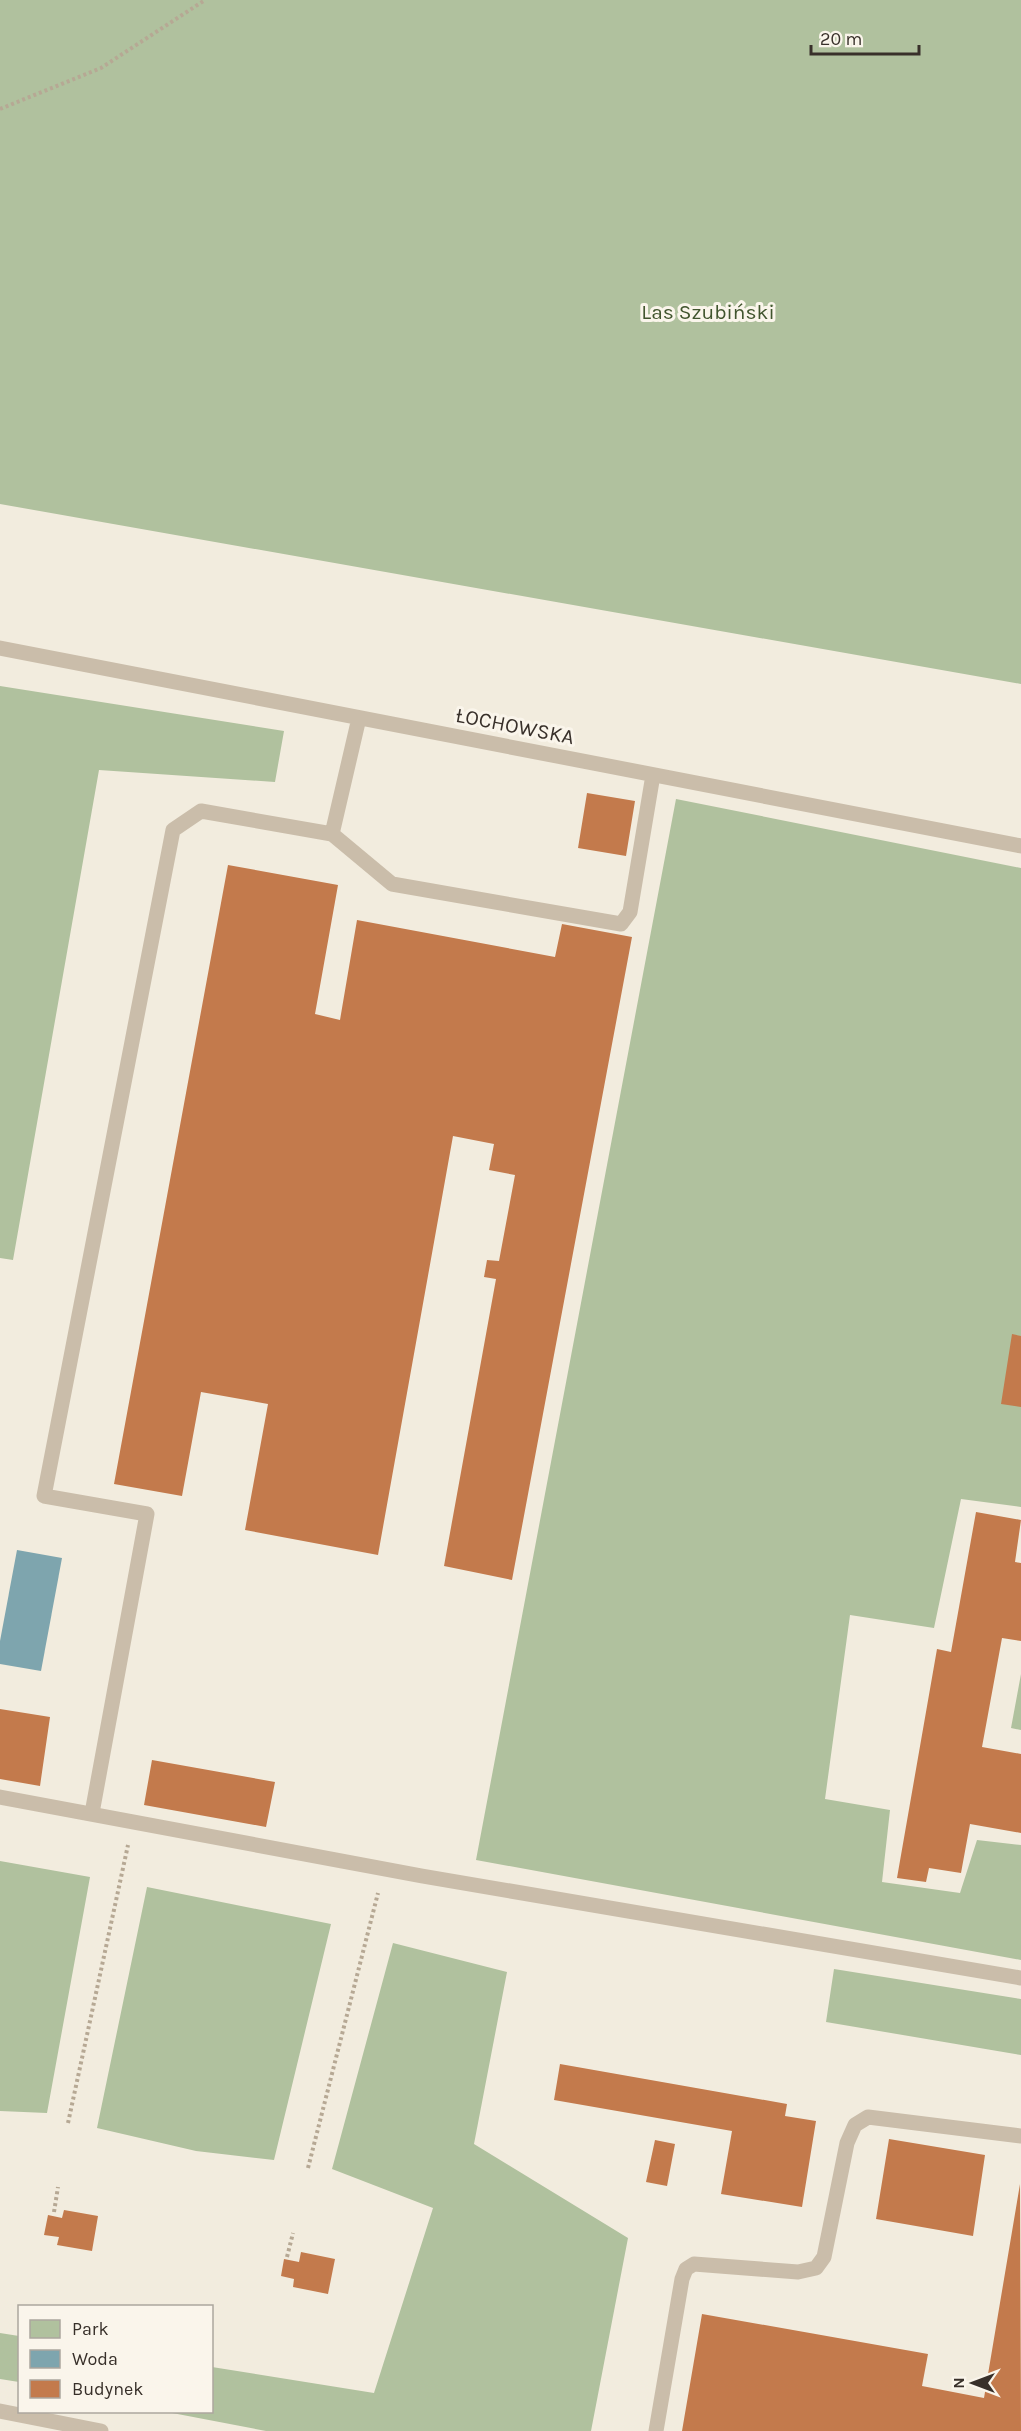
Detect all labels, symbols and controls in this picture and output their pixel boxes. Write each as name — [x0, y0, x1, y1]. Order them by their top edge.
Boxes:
scale bar — [811, 18, 919, 56]
text: 20 m — [820, 28, 862, 50]
park label: Las Szubiński — [641, 300, 775, 324]
street label: ŁOCHOWSKA — [454, 703, 576, 749]
legend — [18, 2305, 213, 2413]
text: Park — [72, 2318, 109, 2340]
text: Woda — [72, 2348, 118, 2370]
north arrow — [943, 2353, 1003, 2413]
text: N — [949, 2377, 968, 2389]
text: Budynek — [72, 2378, 143, 2400]

